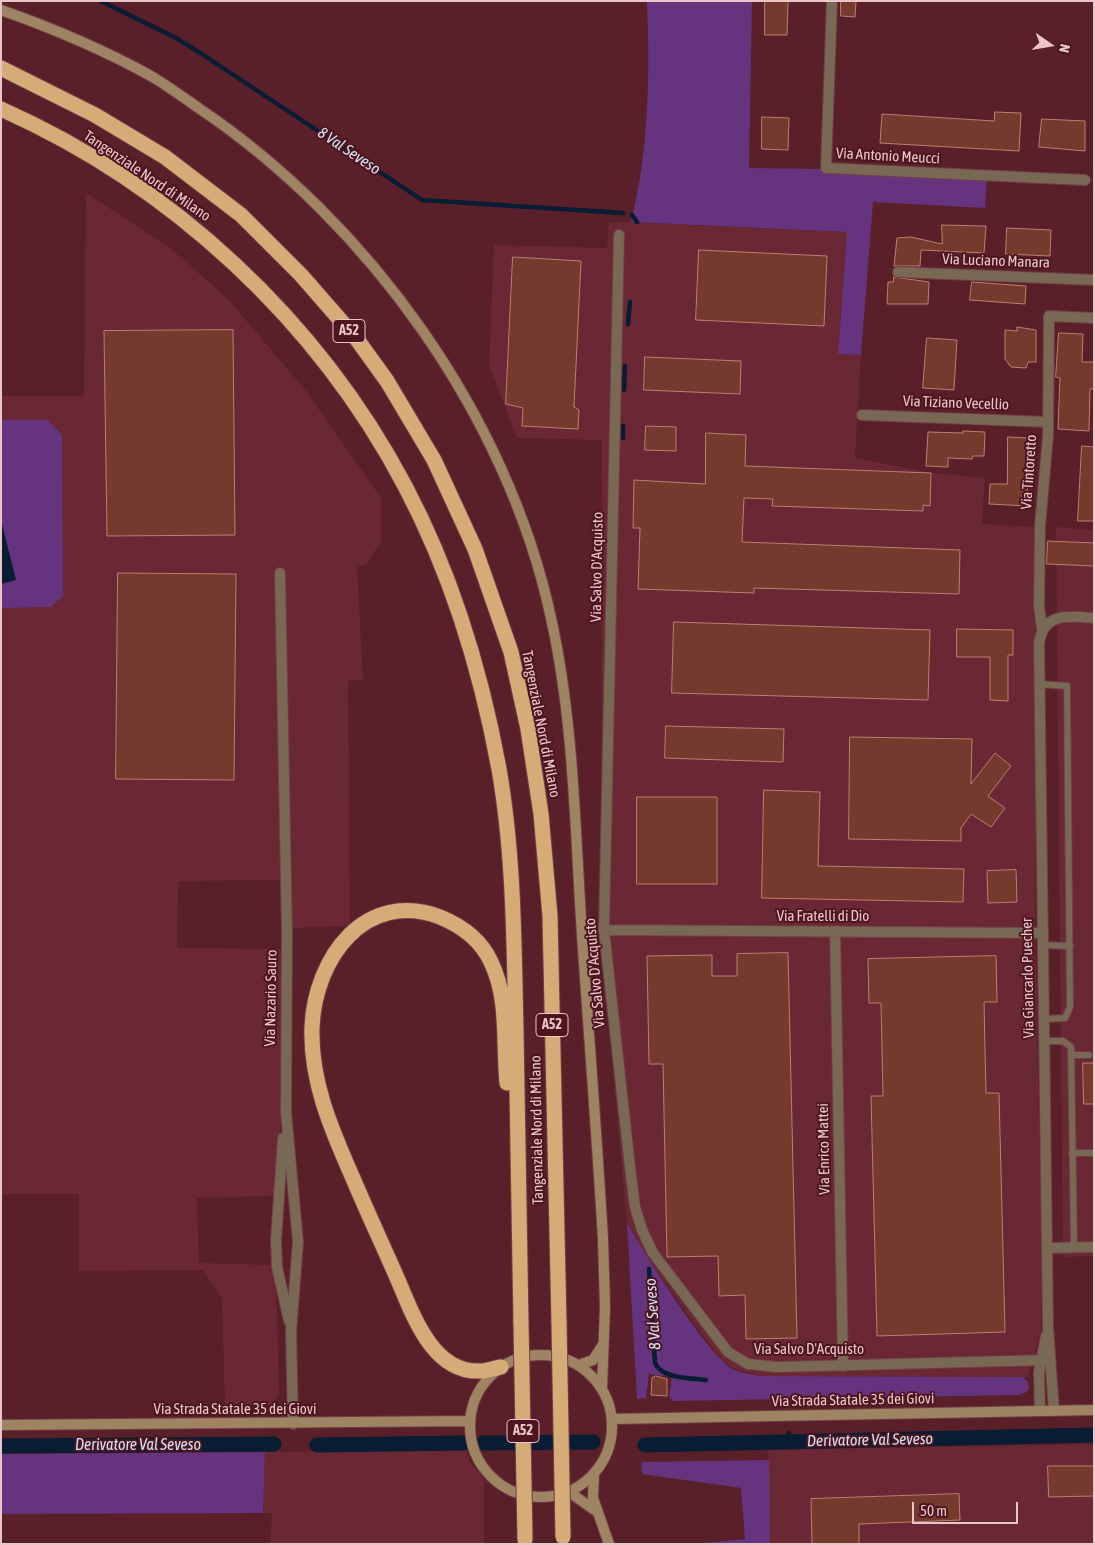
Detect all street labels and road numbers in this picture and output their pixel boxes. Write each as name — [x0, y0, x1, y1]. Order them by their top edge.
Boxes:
street label: Tangenziale Nord di Milano — [80, 127, 214, 225]
street label: Via Antonio Meucci — [836, 144, 940, 168]
street label: Via Luciano Manara — [942, 250, 1050, 272]
road number: A52 — [333, 320, 365, 342]
street label: Via Tiziano Vecellio — [903, 392, 1009, 414]
street label: Via Tintoretto — [1017, 434, 1041, 510]
street label: Via Salvo D'Acquisto — [587, 512, 607, 622]
street label: Tangenziale Nord di Milano — [518, 649, 564, 799]
street label: Via Fratelli di Dio — [777, 907, 869, 925]
street label: Via Salvo D'Acquisto — [581, 917, 609, 1029]
street label: Via Giancarlo Puecher — [1018, 917, 1038, 1039]
street label: Via Nazario Sauro — [261, 949, 281, 1047]
road number: A52 — [536, 1014, 568, 1036]
street label: Tangenziale Nord di Milano — [527, 1055, 547, 1205]
street label: Via Enrico Mattei — [814, 1103, 834, 1195]
street label: Via Salvo D'Acquisto — [754, 1340, 864, 1358]
street label: Via Strada Statale 35 dei Giovi — [771, 1390, 935, 1410]
street label: Via Strada Statale 35 dei Giovi — [154, 1400, 316, 1418]
road number: A52 — [507, 1420, 539, 1442]

